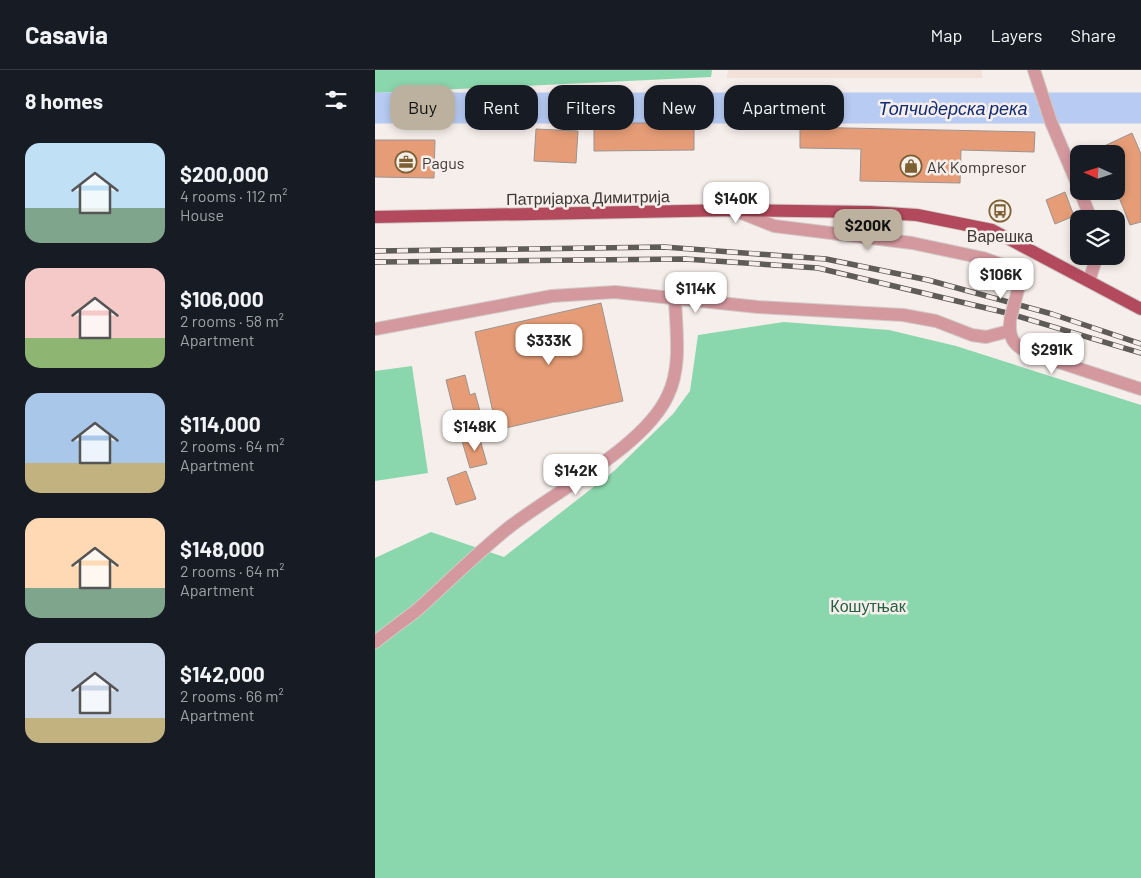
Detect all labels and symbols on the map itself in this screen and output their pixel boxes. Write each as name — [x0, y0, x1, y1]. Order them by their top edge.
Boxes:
water label: Топчидерска река — [878, 97, 1028, 119]
north arrow — [1070, 145, 1125, 200]
office icon: Pagus — [394, 150, 418, 174]
place label: Pagus — [422, 153, 464, 172]
shop icon: AK Kompresor — [899, 154, 923, 178]
place label: AK Kompresor — [927, 157, 1027, 176]
pin: $140K — [701, 182, 771, 224]
street label: Патријарха Димитрија — [506, 186, 670, 208]
bus stop icon: Варешка — [988, 199, 1012, 223]
pin: $200K — [833, 208, 903, 251]
place label: Варешка — [967, 226, 1033, 245]
pin: $106K — [966, 258, 1036, 300]
pin: $114K — [661, 272, 731, 314]
pin: $333K — [514, 324, 584, 366]
pin: $291K — [1017, 332, 1087, 375]
pin: $148K — [440, 410, 510, 452]
pin: $142K — [541, 454, 611, 496]
park label: Кошутњак — [830, 596, 907, 615]

